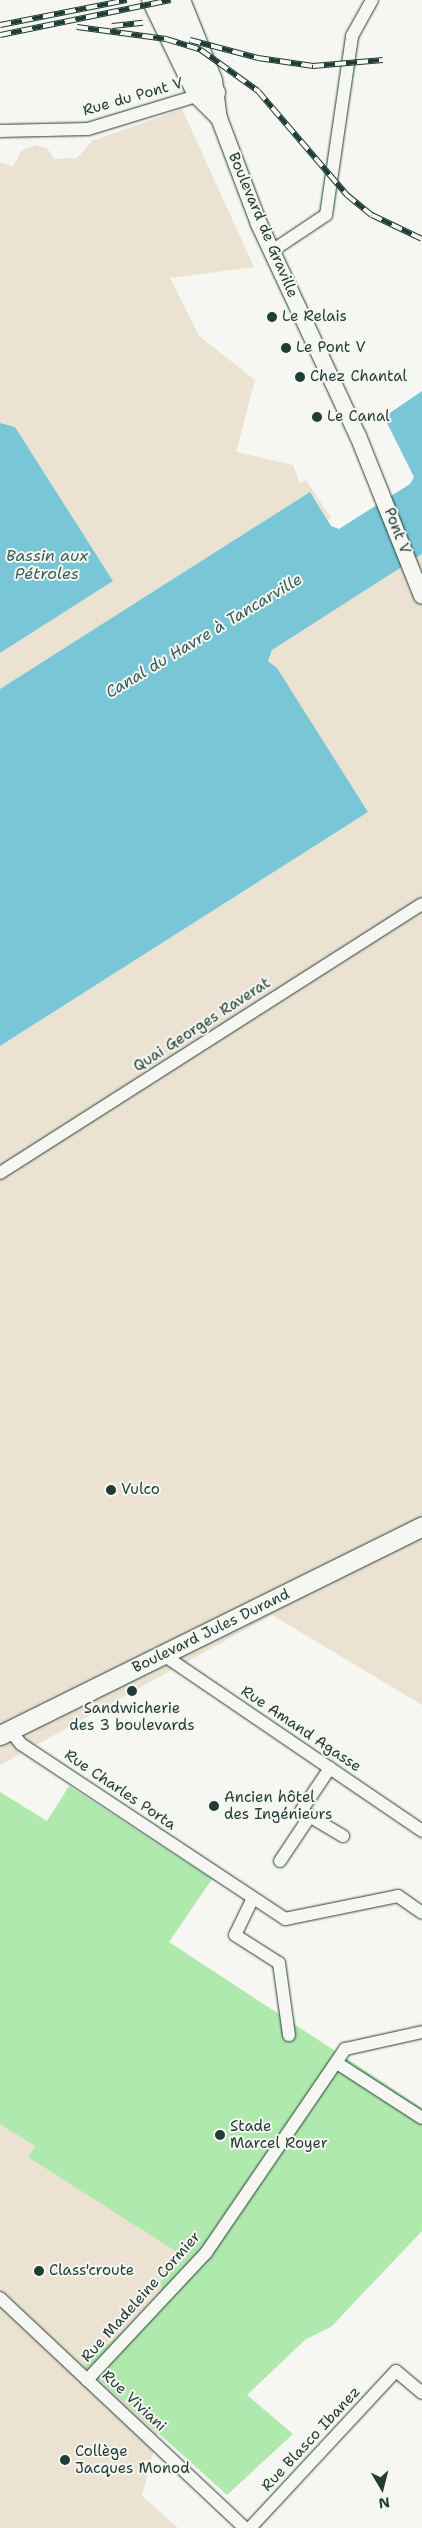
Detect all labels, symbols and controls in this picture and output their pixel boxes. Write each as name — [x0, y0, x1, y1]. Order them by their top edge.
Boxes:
street label: Rue du Pont V — [81, 74, 185, 120]
street label: Boulevard de Graville — [224, 150, 302, 300]
place label: Le Relais — [282, 308, 347, 326]
marker: Le Relais — [266, 311, 278, 323]
place label: Le Pont V — [296, 339, 366, 357]
marker: Le Pont V — [280, 342, 292, 354]
place label: Chez Chantal — [310, 368, 407, 386]
marker: Chez Chantal — [294, 371, 306, 383]
place label: Le Canal — [327, 408, 390, 426]
marker: Le Canal — [311, 411, 323, 423]
street label: Pont V — [380, 505, 414, 557]
water label: Bassin aux Pétroles — [6, 546, 88, 584]
water label: Canal du Havre à Tancarville — [102, 570, 306, 702]
street label: Quai Georges Raverat — [130, 974, 274, 1076]
place label: Vulco — [121, 1481, 160, 1499]
marker: Vulco — [105, 1484, 117, 1496]
street label: Boulevard Jules Durand — [129, 1585, 293, 1677]
street label: Rue Amand Agasse — [237, 1682, 365, 1776]
marker: Sandwicherie des 3 boulevards — [126, 1685, 138, 1697]
place label: Sandwicherie des 3 boulevards — [69, 1699, 195, 1734]
street label: Rue Charles Porta — [61, 1746, 179, 1834]
place label: Ancien hôtel des Ingénieurs — [224, 1788, 332, 1823]
marker: Ancien hôtel des Ingénieurs — [208, 1800, 220, 1812]
place label: Stade Marcel Royer — [230, 2117, 328, 2152]
marker: Stade Marcel Royer — [214, 2129, 226, 2141]
street label: Rue Madeleine Cormier — [78, 2228, 204, 2366]
place label: Class'croute — [49, 2262, 134, 2280]
marker: Class'croute — [33, 2265, 45, 2277]
street label: Rue Viviani — [98, 2367, 170, 2435]
street label: Rue Blasco Ibanez — [258, 2383, 364, 2495]
place label: Collège Jacques Monod — [75, 2442, 190, 2477]
marker: Collège Jacques Monod — [59, 2454, 71, 2466]
north arrow — [357, 2463, 407, 2513]
text: N — [377, 2493, 391, 2513]

